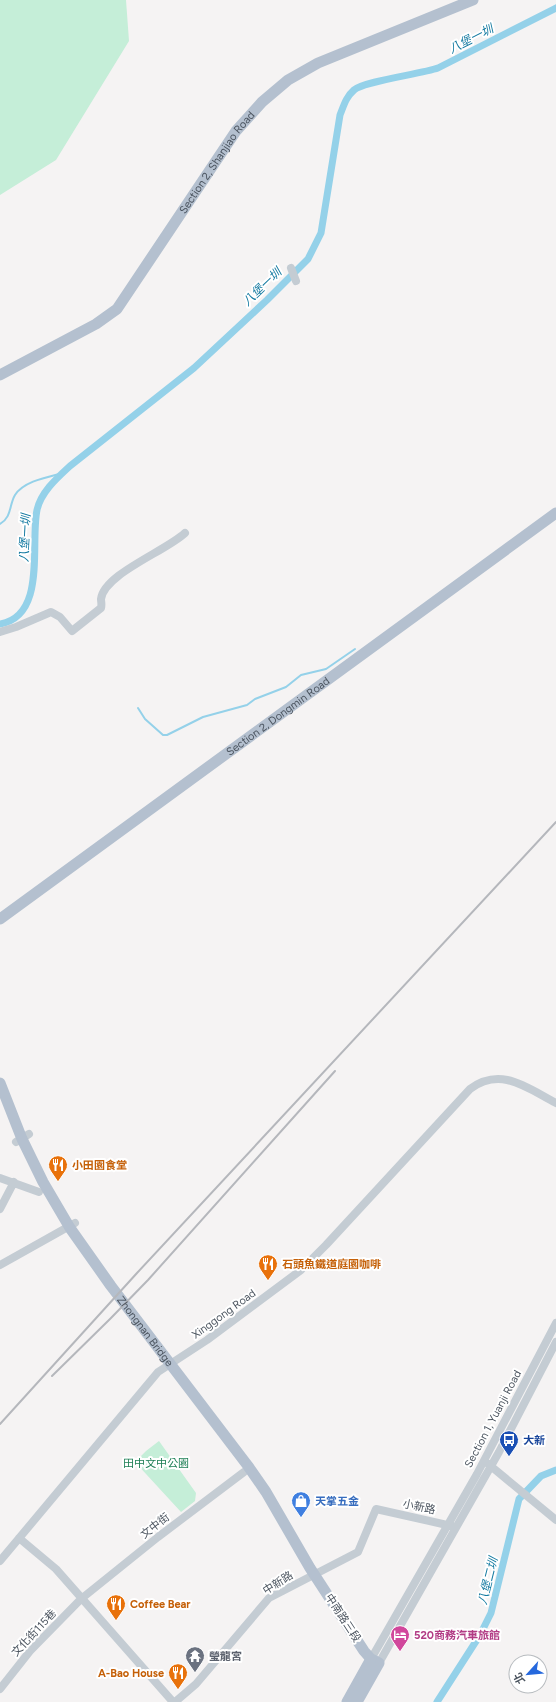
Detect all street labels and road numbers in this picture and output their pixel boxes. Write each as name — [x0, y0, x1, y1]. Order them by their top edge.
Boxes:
street label: Section 2, Shanjiao Road — [176, 108, 257, 216]
street label: Section 2, Dongmin Road — [224, 674, 332, 758]
street label: Xinggong Road — [190, 1287, 258, 1341]
street label: Zhongnan Bridge — [114, 1293, 176, 1369]
street label: Section 1, Yuanji Road — [462, 1368, 524, 1470]
street label: 小新路 — [402, 1497, 436, 1517]
street label: 文中街 — [138, 1511, 172, 1541]
street label: 中新路 — [261, 1569, 295, 1597]
street label: 中南路三段 — [323, 1591, 363, 1645]
street label: 文化街115巷 — [9, 1607, 59, 1659]

